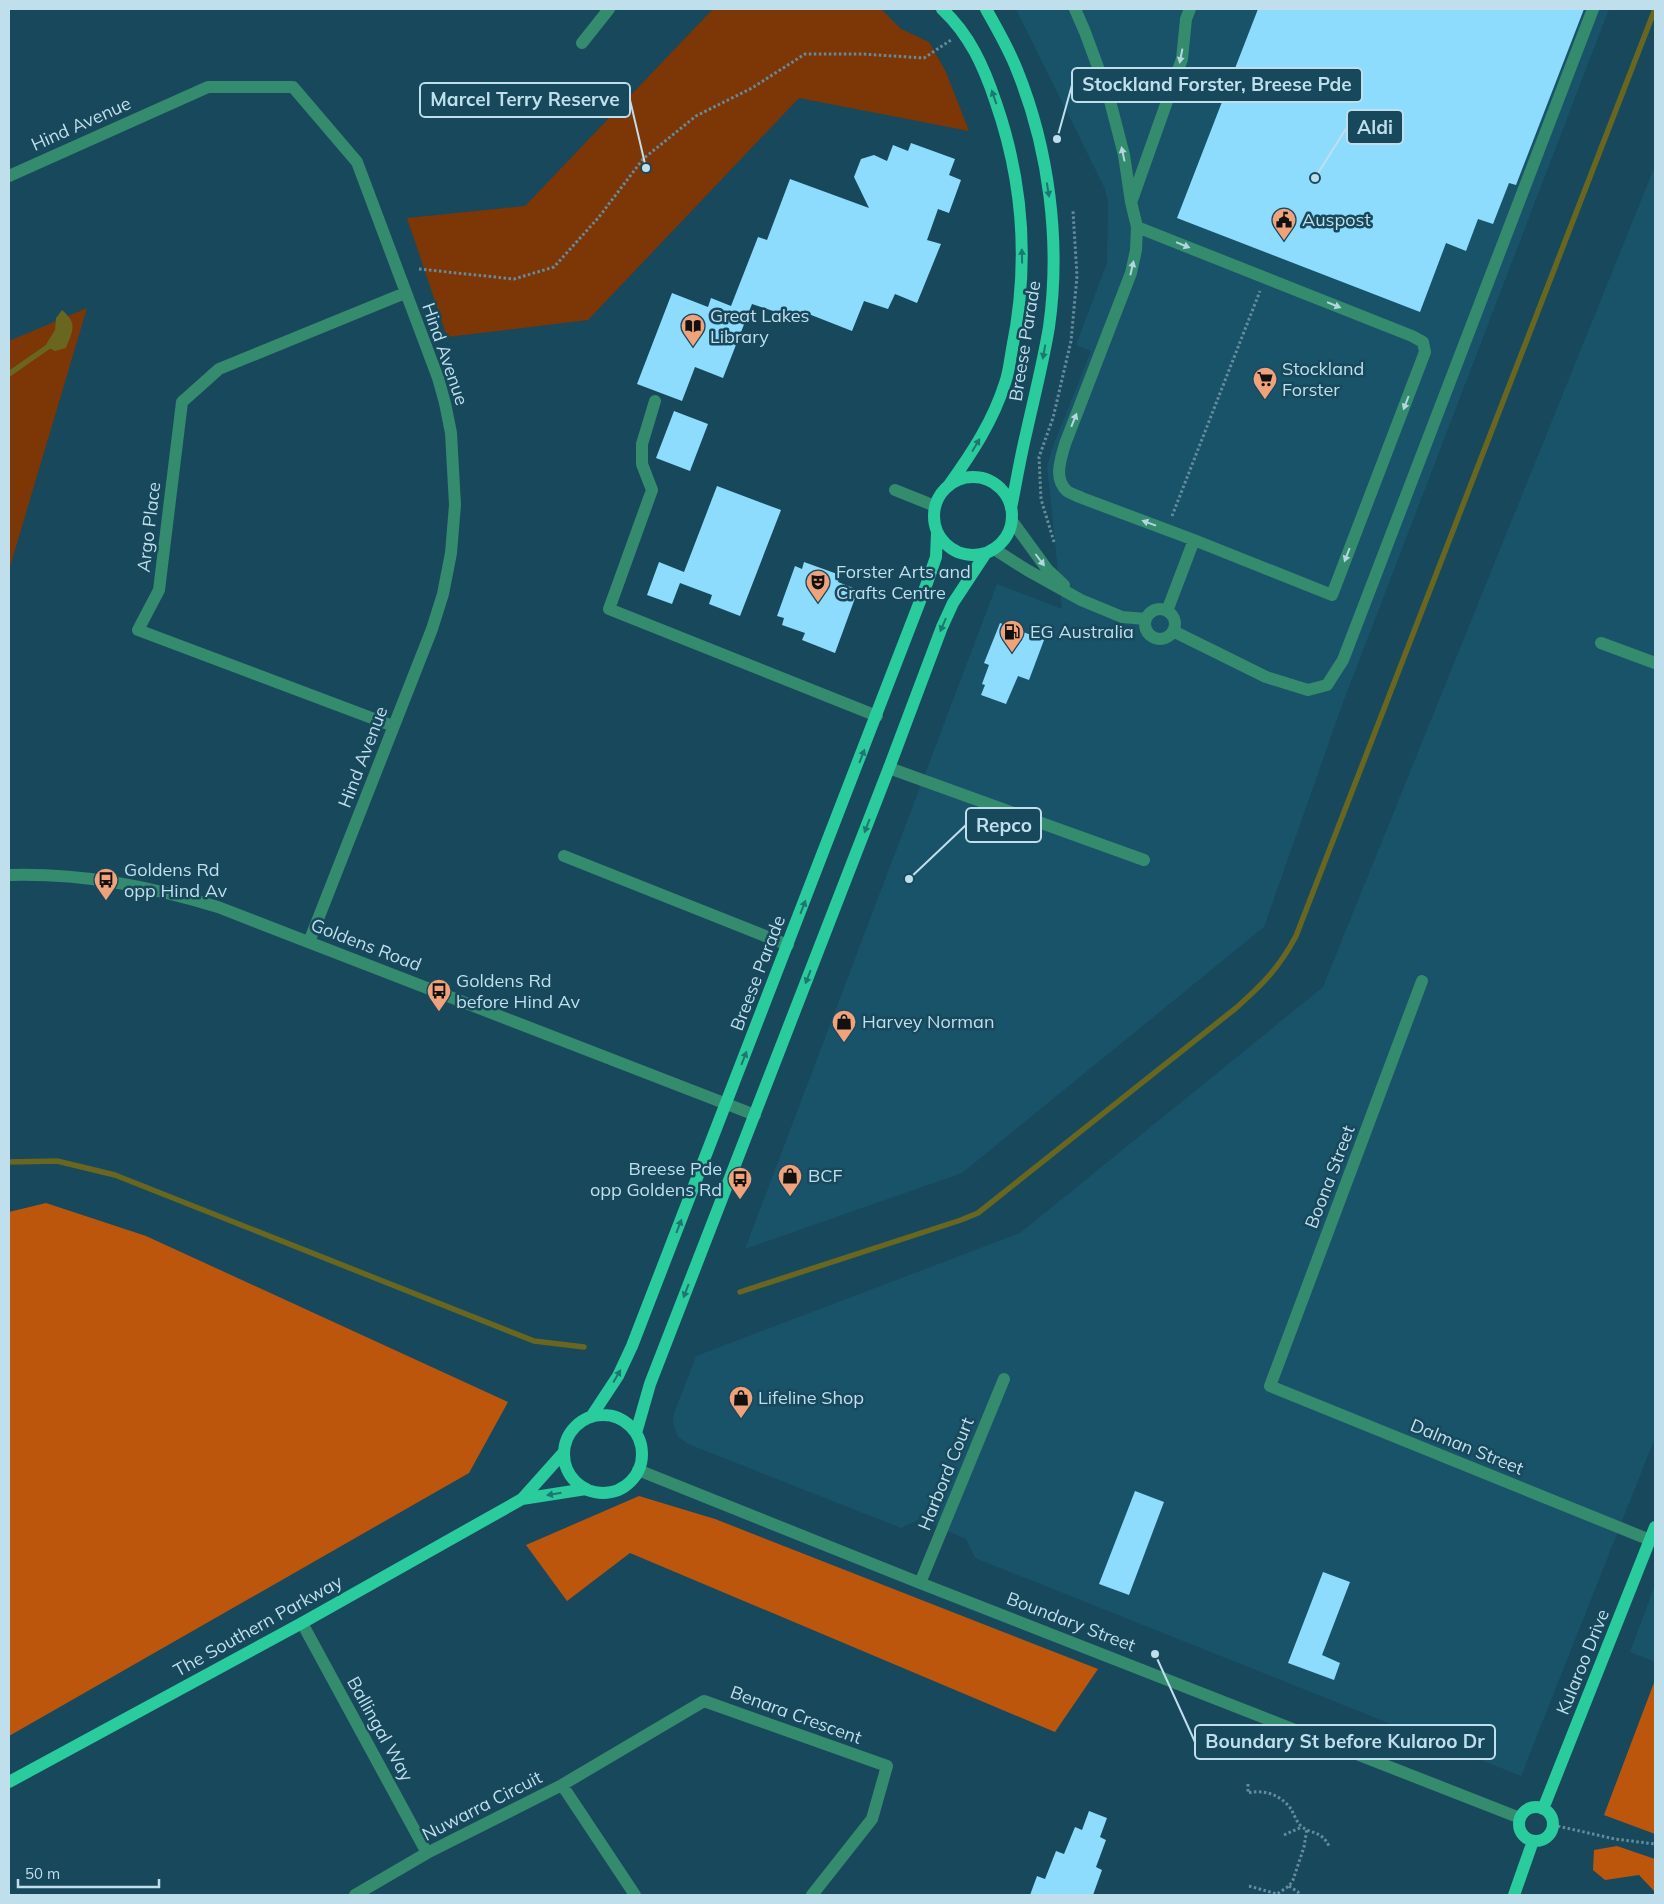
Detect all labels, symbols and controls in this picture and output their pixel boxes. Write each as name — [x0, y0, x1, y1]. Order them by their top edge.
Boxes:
one-way arrow — [1177, 49, 1185, 65]
callout: Stockland Forster, Breese Pde — [1072, 68, 1362, 102]
text: Stockland Forster, Breese Pde — [1082, 72, 1352, 96]
callout: Marcel Terry Reserve — [420, 83, 630, 117]
text: Marcel Terry Reserve — [430, 87, 620, 111]
one-way arrow — [990, 89, 997, 104]
street label: Hind Avenue — [27, 91, 134, 156]
callout: Aldi — [1347, 110, 1403, 144]
text: Aldi — [1357, 115, 1393, 139]
one-way arrow — [1119, 146, 1127, 162]
one-way arrow — [1044, 183, 1052, 199]
public building icon: Auspost — [1271, 207, 1297, 241]
place label: Auspost — [1302, 208, 1371, 231]
one-way arrow — [1176, 241, 1190, 249]
one-way arrow — [1018, 247, 1026, 263]
one-way arrow — [1128, 261, 1136, 276]
street label: Breese Parade — [1004, 279, 1045, 403]
street label: Hind Avenue — [417, 300, 474, 408]
one-way arrow — [1327, 301, 1341, 309]
place label: Great Lakes Library — [710, 304, 810, 348]
library icon: Great Lakes Library — [680, 313, 706, 347]
one-way arrow — [1040, 344, 1048, 360]
place label: Stockland Forster — [1282, 357, 1364, 401]
supermarket icon: Stockland Forster — [1252, 366, 1278, 400]
one-way arrow — [1401, 396, 1409, 410]
one-way arrow — [1071, 413, 1079, 427]
one-way arrow — [972, 439, 981, 452]
street label: Argo Place — [132, 480, 165, 573]
one-way arrow — [1141, 519, 1156, 526]
one-way arrow — [1343, 548, 1351, 563]
one-way arrow — [1035, 553, 1045, 567]
place label: Forster Arts and Crafts Centre — [836, 560, 971, 604]
theatre icon: Forster Arts and Crafts Centre — [805, 569, 831, 603]
one-way arrow — [939, 618, 947, 632]
fuel station icon: EG Australia — [999, 619, 1025, 653]
place label: EG Australia — [1030, 620, 1134, 643]
street label: Hind Avenue — [333, 703, 392, 811]
one-way arrow — [859, 748, 866, 763]
callout: Repco — [966, 808, 1041, 842]
text: Repco — [976, 813, 1032, 837]
one-way arrow — [863, 819, 871, 834]
place label: Goldens Rd opp Hind Av — [124, 858, 227, 902]
bus stop icon: Goldens Rd opp Hind Av — [93, 867, 119, 901]
one-way arrow — [799, 899, 807, 914]
street label: Breese Parade — [725, 912, 790, 1034]
street label: Goldens Road — [308, 913, 425, 976]
place label: Goldens Rd before Hind Av — [456, 969, 580, 1013]
one-way arrow — [804, 970, 812, 985]
bus stop icon: Goldens Rd before Hind Av — [426, 978, 452, 1012]
shop icon: Harvey Norman — [831, 1009, 857, 1043]
place label: Harvey Norman — [862, 1010, 994, 1033]
one-way arrow — [740, 1051, 748, 1065]
street label: Boona Street — [1299, 1122, 1360, 1232]
place label: Breese Pde opp Goldens Rd — [590, 1157, 722, 1201]
shop icon: BCF — [777, 1163, 803, 1197]
place label: BCF — [808, 1164, 843, 1187]
bus stop icon: Breese Pde opp Goldens Rd — [727, 1166, 753, 1200]
one-way arrow — [676, 1218, 683, 1233]
one-way arrow — [682, 1284, 690, 1298]
one-way arrow — [613, 1369, 622, 1382]
shop icon: Lifeline Shop — [728, 1385, 754, 1419]
place label: Lifeline Shop — [758, 1386, 864, 1409]
street label: Dalman Street — [1407, 1413, 1527, 1480]
street label: Harbord Court — [912, 1414, 979, 1534]
one-way arrow — [546, 1490, 562, 1498]
street label: The Southern Parkway — [169, 1569, 347, 1682]
street label: Boundary Street — [1003, 1586, 1139, 1657]
street label: Kularoo Drive — [1551, 1606, 1614, 1718]
street label: Ballingal Way — [342, 1672, 419, 1786]
street label: Benara Crescent — [727, 1680, 865, 1749]
callout: Boundary St before Kularoo Dr — [1195, 1725, 1495, 1759]
text: Boundary St before Kularoo Dr — [1205, 1729, 1485, 1753]
street label: Nuwarra Circuit — [418, 1765, 546, 1846]
scale bar — [18, 1856, 159, 1888]
text: 50 m — [25, 1864, 60, 1883]

